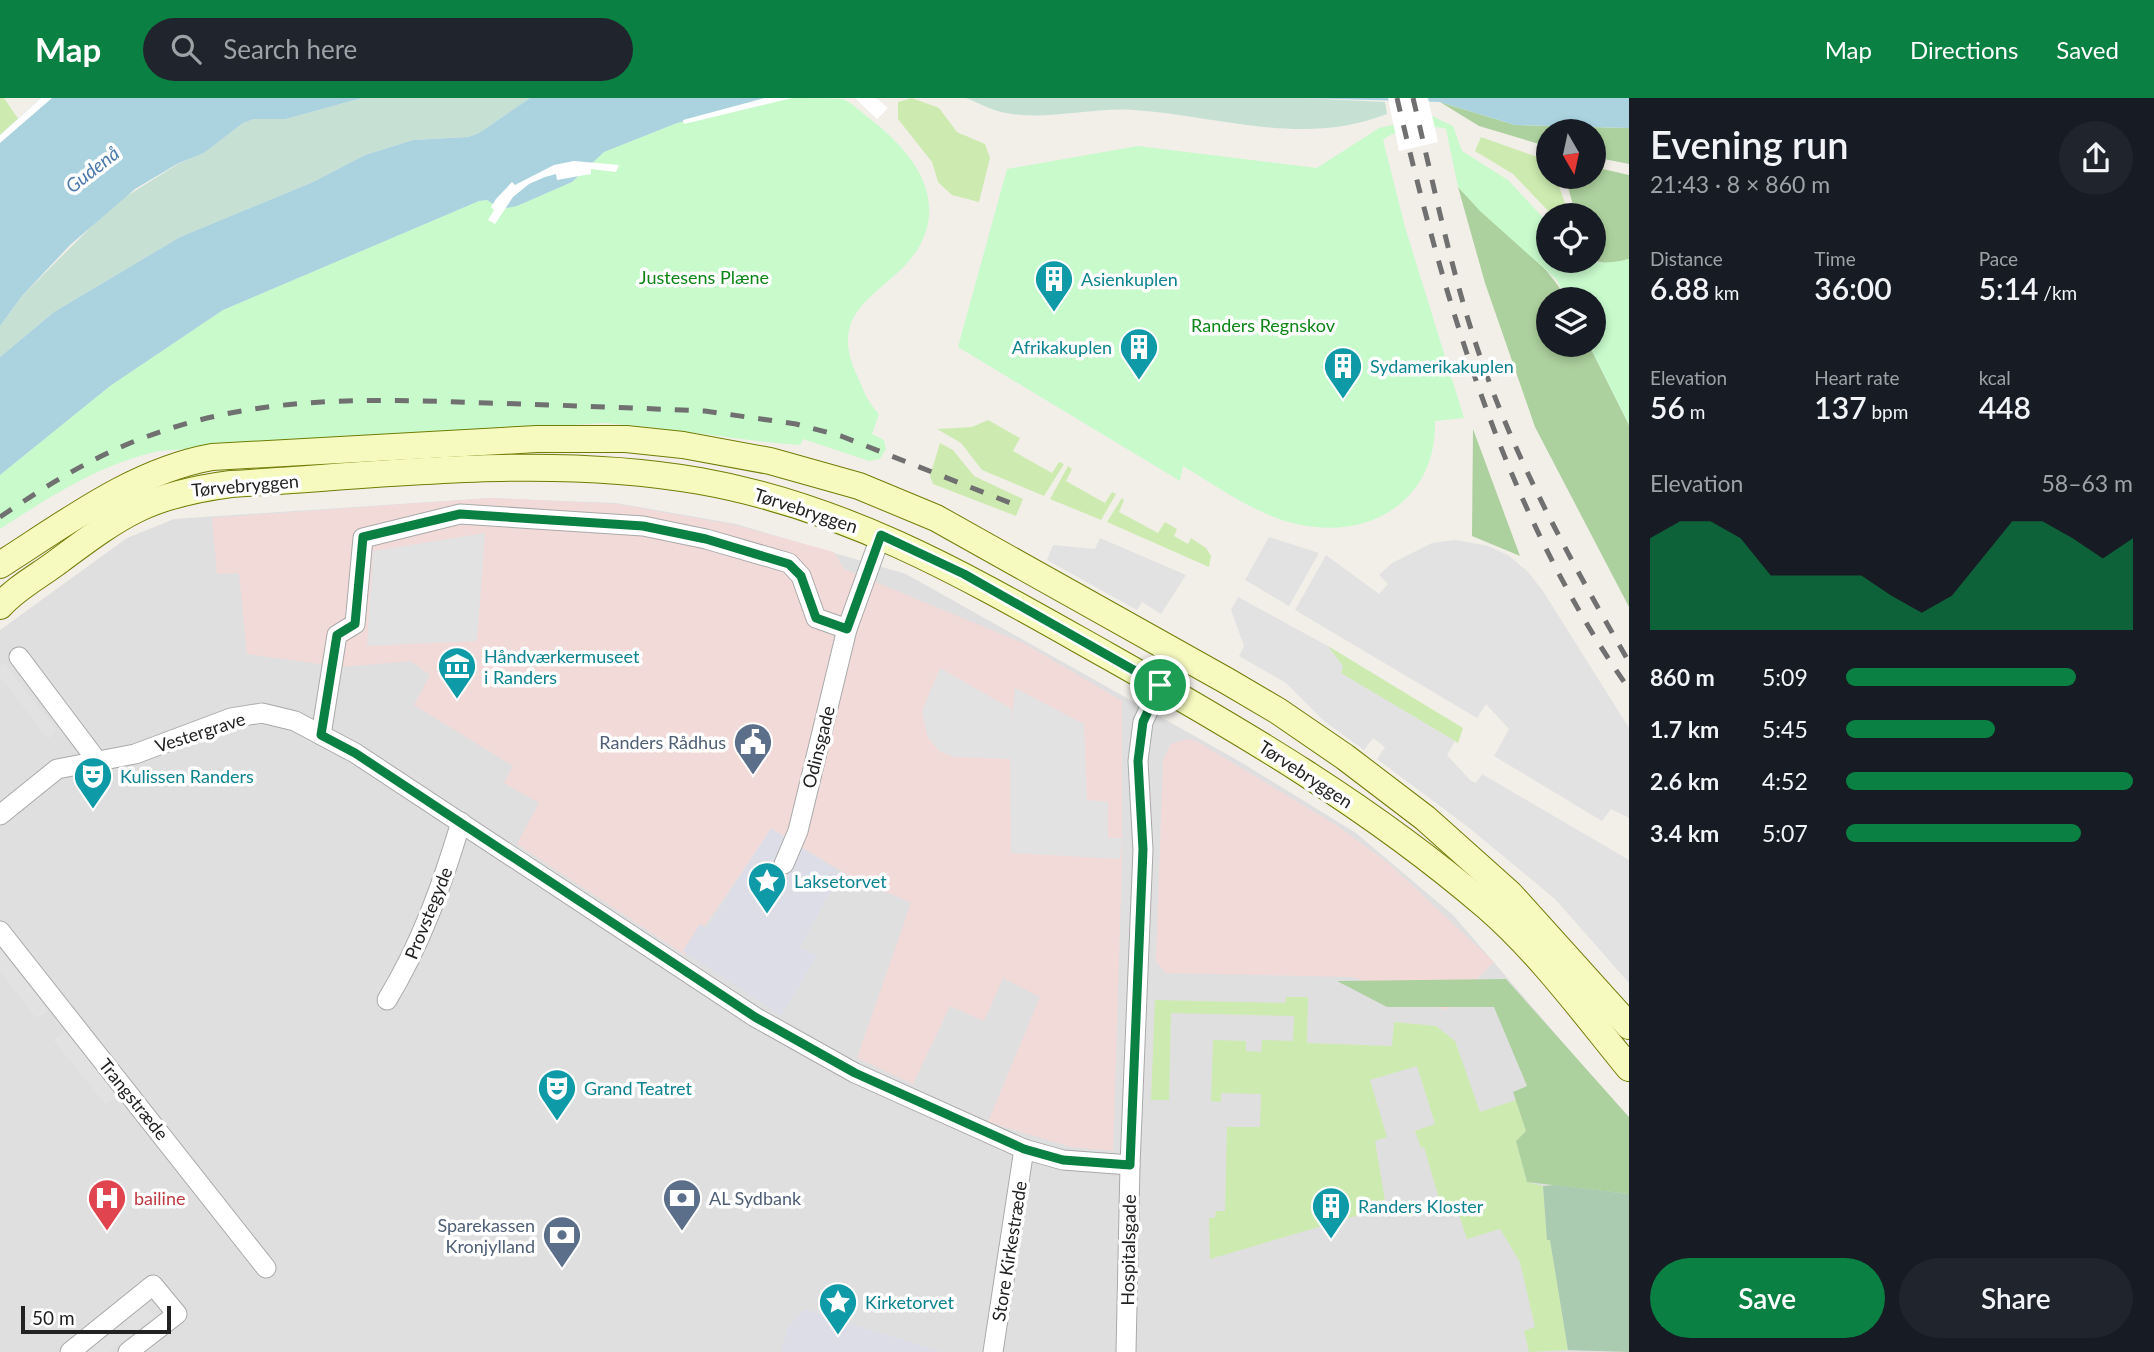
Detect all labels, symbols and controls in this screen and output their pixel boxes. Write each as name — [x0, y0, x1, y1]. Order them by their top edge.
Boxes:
search box — [143, 18, 633, 81]
text: Map — [35, 29, 101, 69]
icon: search — [167, 30, 205, 68]
text: Search here — [223, 33, 357, 65]
text: Map — [1825, 35, 1872, 64]
text: Directions — [1910, 35, 2018, 64]
text: Saved — [2056, 35, 2119, 64]
north arrow — [1536, 119, 1606, 189]
map controls — [1536, 119, 1606, 357]
text: Evening run — [1650, 121, 1849, 167]
button: share — [2059, 121, 2133, 195]
water label: Gudenå — [61, 141, 123, 197]
text: 21:43 · 8 × 860 m — [1650, 170, 1830, 198]
button: locate — [1536, 203, 1606, 273]
text: Distance — [1650, 247, 1723, 270]
text: Time — [1814, 247, 1856, 270]
text: Pace — [1979, 247, 2018, 270]
building icon: Asienkuplen — [1033, 258, 1075, 313]
park label: Justesens Plæne — [639, 266, 769, 288]
place label: Asienkuplen — [1081, 268, 1178, 290]
text: 6.88 — [1650, 270, 1709, 306]
text: 36:00 — [1814, 270, 1892, 306]
text: 5:14 — [1979, 270, 2038, 306]
text: km — [1709, 281, 1739, 304]
text: /km — [2038, 281, 2077, 304]
button: layers — [1536, 287, 1606, 357]
park label: Randers Regnskov — [1191, 314, 1336, 336]
building icon: Afrikakuplen — [1118, 326, 1160, 381]
place label: Afrikakuplen — [1012, 336, 1112, 358]
building icon: Sydamerikakuplen — [1322, 345, 1364, 400]
place label: Sydamerikakuplen — [1370, 355, 1514, 377]
text: Elevation — [1650, 366, 1727, 389]
text: Heart rate — [1814, 366, 1900, 389]
text: kcal — [1979, 366, 2011, 389]
text: 56 — [1650, 389, 1685, 425]
text: 137 — [1814, 389, 1867, 425]
text: 448 — [1979, 389, 2031, 425]
text: m — [1685, 400, 1705, 423]
text: bpm — [1867, 400, 1908, 423]
street label: Tørvebryggen — [190, 469, 300, 501]
text: Elevation — [1650, 469, 1743, 497]
text: 58–63 m — [2041, 469, 2133, 497]
street label: Tørvebryggen — [751, 483, 861, 537]
museum icon: Håndværkermuseet i Randers — [436, 645, 478, 700]
place label: Håndværkermuseet i Randers — [484, 645, 640, 688]
pin — [1130, 655, 1190, 715]
text: 860 m — [1650, 663, 1715, 691]
text: 5:09 — [1762, 663, 1808, 691]
icon: arrive — [1141, 666, 1179, 704]
street label: Odinsgade — [797, 703, 839, 791]
street label: Vestergrave — [152, 707, 248, 757]
text: 1.7 km — [1650, 715, 1719, 743]
text: 5:45 — [1762, 715, 1808, 743]
public building icon: Randers Rådhus — [732, 721, 774, 776]
place label: Randers Rådhus — [599, 731, 726, 753]
street label: Tørvebryggen — [1255, 735, 1357, 813]
theatre icon: Kulissen Randers — [72, 755, 114, 810]
place label: Kulissen Randers — [120, 765, 254, 787]
text: 2.6 km — [1650, 767, 1719, 795]
text: 4:52 — [1762, 767, 1808, 795]
text: 3.4 km — [1650, 819, 1719, 847]
text: 5:07 — [1762, 819, 1808, 847]
place icon: Laksetorvet — [746, 860, 788, 915]
street label: Provstegyde — [400, 864, 456, 962]
place label: Laksetorvet — [794, 870, 887, 892]
street label: Trangstræde — [95, 1054, 173, 1144]
theatre icon: Grand Teatret — [536, 1067, 578, 1122]
place label: Grand Teatret — [584, 1077, 692, 1099]
hospital icon: bailine — [86, 1177, 128, 1232]
bank icon: AL Sydbank — [661, 1177, 703, 1232]
street label: Store Kirkestræde — [987, 1179, 1031, 1323]
building icon: Randers Kloster — [1310, 1185, 1352, 1240]
place label: bailine — [134, 1187, 185, 1209]
place label: AL Sydbank — [709, 1187, 802, 1209]
street label: Hospitalsgade — [1116, 1194, 1140, 1306]
place label: Randers Kloster — [1358, 1195, 1484, 1217]
place label: Sparekassen Kronjylland — [437, 1214, 535, 1257]
bank icon: Sparekassen Kronjylland — [541, 1214, 583, 1269]
button: Save — [1650, 1258, 1885, 1338]
button: Share — [1899, 1258, 2133, 1338]
place icon: Kirketorvet — [817, 1281, 859, 1336]
place label: Kirketorvet — [865, 1291, 955, 1313]
scale bar — [21, 1303, 172, 1335]
text: 50 m — [32, 1306, 75, 1329]

